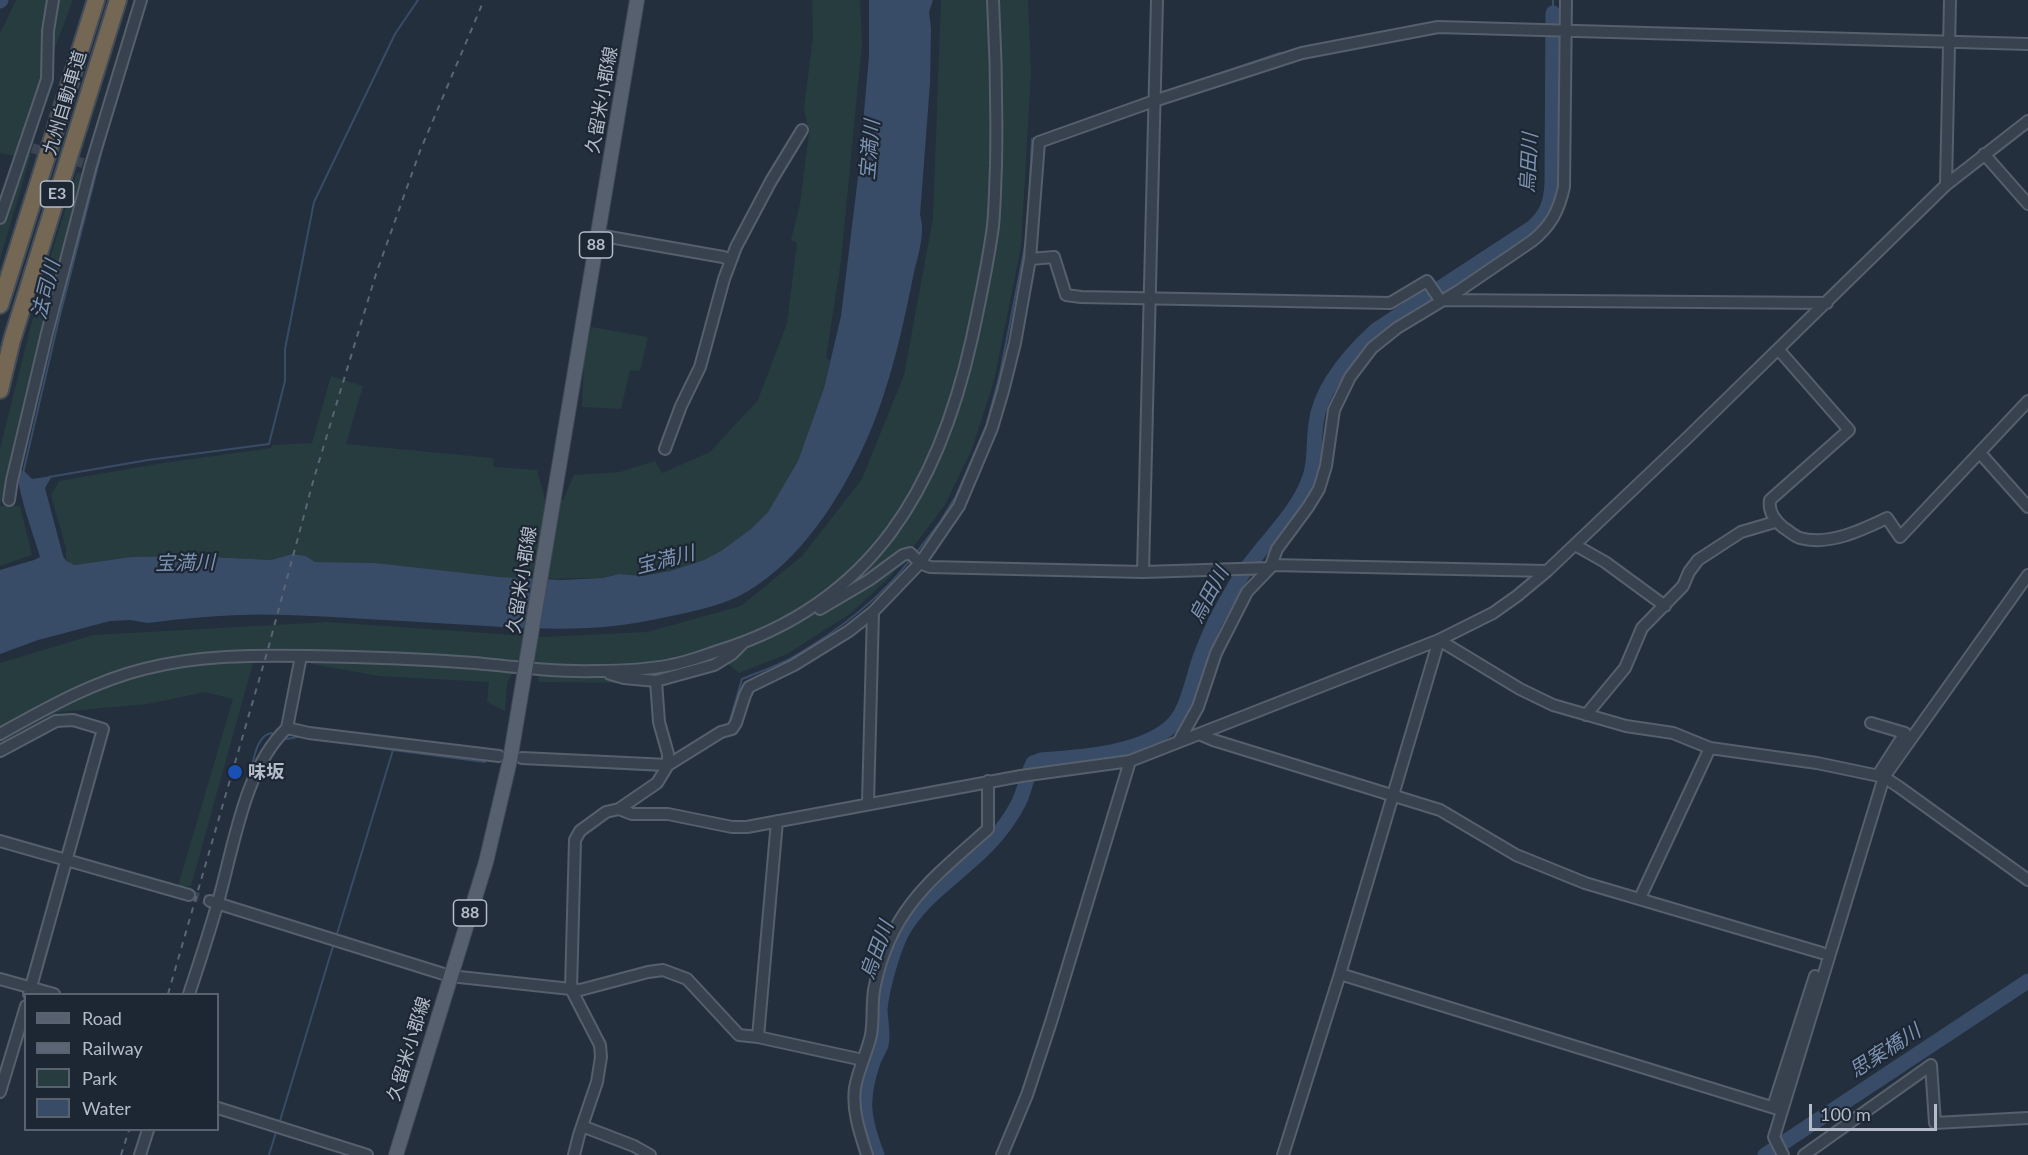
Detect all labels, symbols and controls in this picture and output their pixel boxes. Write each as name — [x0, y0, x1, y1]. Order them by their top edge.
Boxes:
street label: 久留米小郡線 — [582, 45, 622, 155]
street label: 九州自動車道 — [39, 48, 91, 158]
water label: 宝満川 — [855, 119, 885, 181]
water label: 烏田川 — [1515, 132, 1543, 194]
road number: E3 — [40, 181, 74, 207]
road number: 88 — [580, 232, 612, 258]
water label: 法司川 — [27, 258, 65, 322]
street label: 久留米小郡線 — [503, 525, 541, 635]
water label: 宝満川 — [633, 541, 697, 579]
water label: 宝満川 — [155, 550, 215, 576]
water label: 烏田川 — [1184, 563, 1234, 627]
place label: 味坂 — [248, 761, 284, 783]
marker: 味坂 — [226, 763, 244, 781]
road number: 88 — [454, 900, 486, 926]
water label: 烏田川 — [855, 918, 899, 982]
legend — [24, 993, 219, 1131]
street label: 久留米小郡線 — [383, 994, 435, 1104]
text: Road — [82, 1007, 122, 1029]
water label: 思案橋川 — [1845, 1019, 1925, 1083]
text: Railway — [82, 1037, 143, 1059]
text: Park — [82, 1067, 117, 1089]
scale bar — [1812, 1092, 1940, 1130]
text: Water — [82, 1097, 131, 1119]
text: 100 m — [1820, 1103, 1871, 1125]

